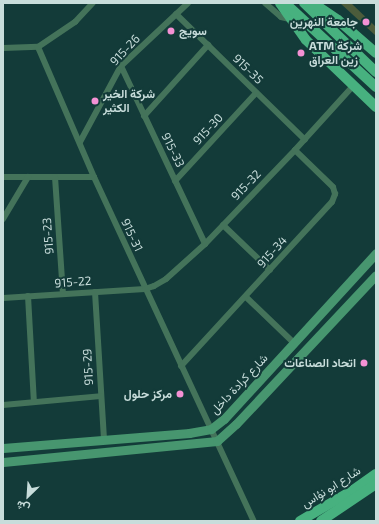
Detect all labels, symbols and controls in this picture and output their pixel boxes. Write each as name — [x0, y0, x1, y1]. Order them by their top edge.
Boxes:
place label: جامعة النهرين — [290, 15, 358, 29]
marker: جامعة النهرين — [361, 17, 371, 27]
place label: سويج — [179, 24, 207, 38]
marker: سويج — [166, 26, 176, 36]
street label: 915-26 — [107, 32, 143, 68]
place label: ATM شركة زين العراق — [309, 39, 362, 67]
marker: ATM شركة زين العراق — [296, 48, 306, 58]
street label: 915-35 — [230, 51, 266, 87]
place label: شركة الخير الكثير — [103, 87, 155, 115]
marker: شركة الخير الكثير — [90, 96, 100, 106]
street label: 915-30 — [190, 110, 226, 148]
street label: 915-33 — [158, 130, 188, 170]
street label: 915-32 — [228, 167, 264, 203]
street label: 915-31 — [118, 216, 146, 254]
street label: 915-23 — [40, 217, 56, 255]
street label: 915-34 — [254, 233, 290, 271]
street label: 915-22 — [54, 274, 92, 290]
street label: 915-29 — [80, 348, 96, 386]
street label: شارع كرادة داخل — [207, 351, 271, 417]
place label: اتحاد الصناعات — [284, 356, 356, 370]
marker: اتحاد الصناعات — [359, 358, 369, 368]
place label: مركز حلول — [124, 387, 172, 401]
marker: مركز حلول — [175, 389, 185, 399]
street label: شارع ابو نؤاس — [299, 463, 363, 511]
north arrow — [8, 476, 48, 516]
text: ش — [14, 499, 31, 516]

